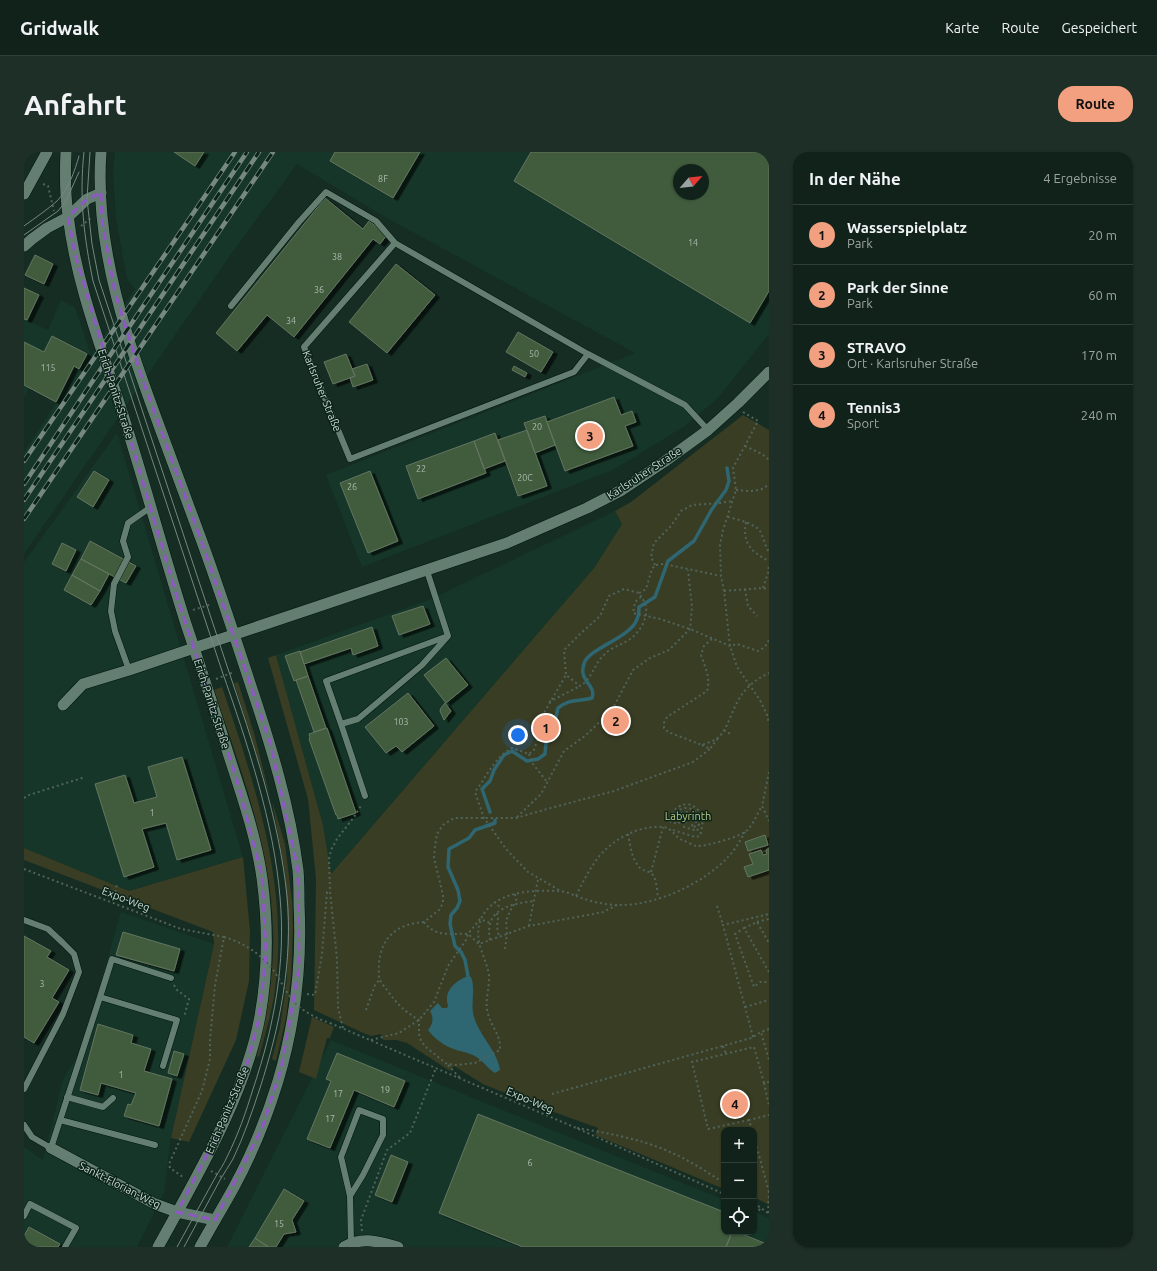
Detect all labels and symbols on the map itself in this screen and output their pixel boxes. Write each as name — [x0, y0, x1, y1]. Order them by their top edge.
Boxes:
north arrow — [673, 164, 709, 200]
house number: 8F — [378, 174, 388, 184]
house number: 14 — [688, 238, 698, 248]
house number: 38 — [332, 252, 342, 262]
house number: 36 — [314, 285, 324, 295]
house number: 34 — [286, 316, 296, 326]
street label: Erich-Panitz-Straße — [96, 348, 136, 440]
street label: Karlsruher Straße — [300, 349, 344, 433]
house number: 50 — [529, 349, 539, 359]
house number: 115 — [40, 363, 56, 373]
pin: 3 — [577, 421, 603, 451]
house number: 20 — [532, 422, 542, 432]
street label: Karlsruher Straße — [605, 444, 683, 502]
house number: 22 — [416, 464, 426, 474]
house number: 20C — [517, 473, 533, 483]
house number: 26 — [347, 482, 357, 492]
street label: Erich-Panitz-Straße — [192, 658, 232, 750]
pin: 2 — [603, 706, 629, 736]
pin: 1 — [533, 713, 559, 743]
house number: 103 — [393, 717, 409, 727]
your location — [508, 725, 528, 745]
house number: 1 — [149, 808, 155, 818]
park label: Labyrinth — [665, 810, 711, 822]
street label: Expo-Weg — [100, 884, 152, 914]
house number: 3 — [39, 979, 45, 989]
street label: Erich-Panitz-Straße — [203, 1064, 251, 1156]
house number: 1 — [118, 1070, 124, 1080]
house number: 19 — [380, 1085, 390, 1095]
street label: Expo-Weg — [504, 1085, 556, 1115]
house number: 17 — [333, 1089, 343, 1099]
pin: 4 — [722, 1089, 748, 1119]
house number: 17 — [325, 1114, 335, 1124]
house number: 6 — [527, 1158, 533, 1168]
street label: Sankt-Florian-Weg — [77, 1159, 163, 1211]
house number: 15 — [274, 1219, 284, 1229]

